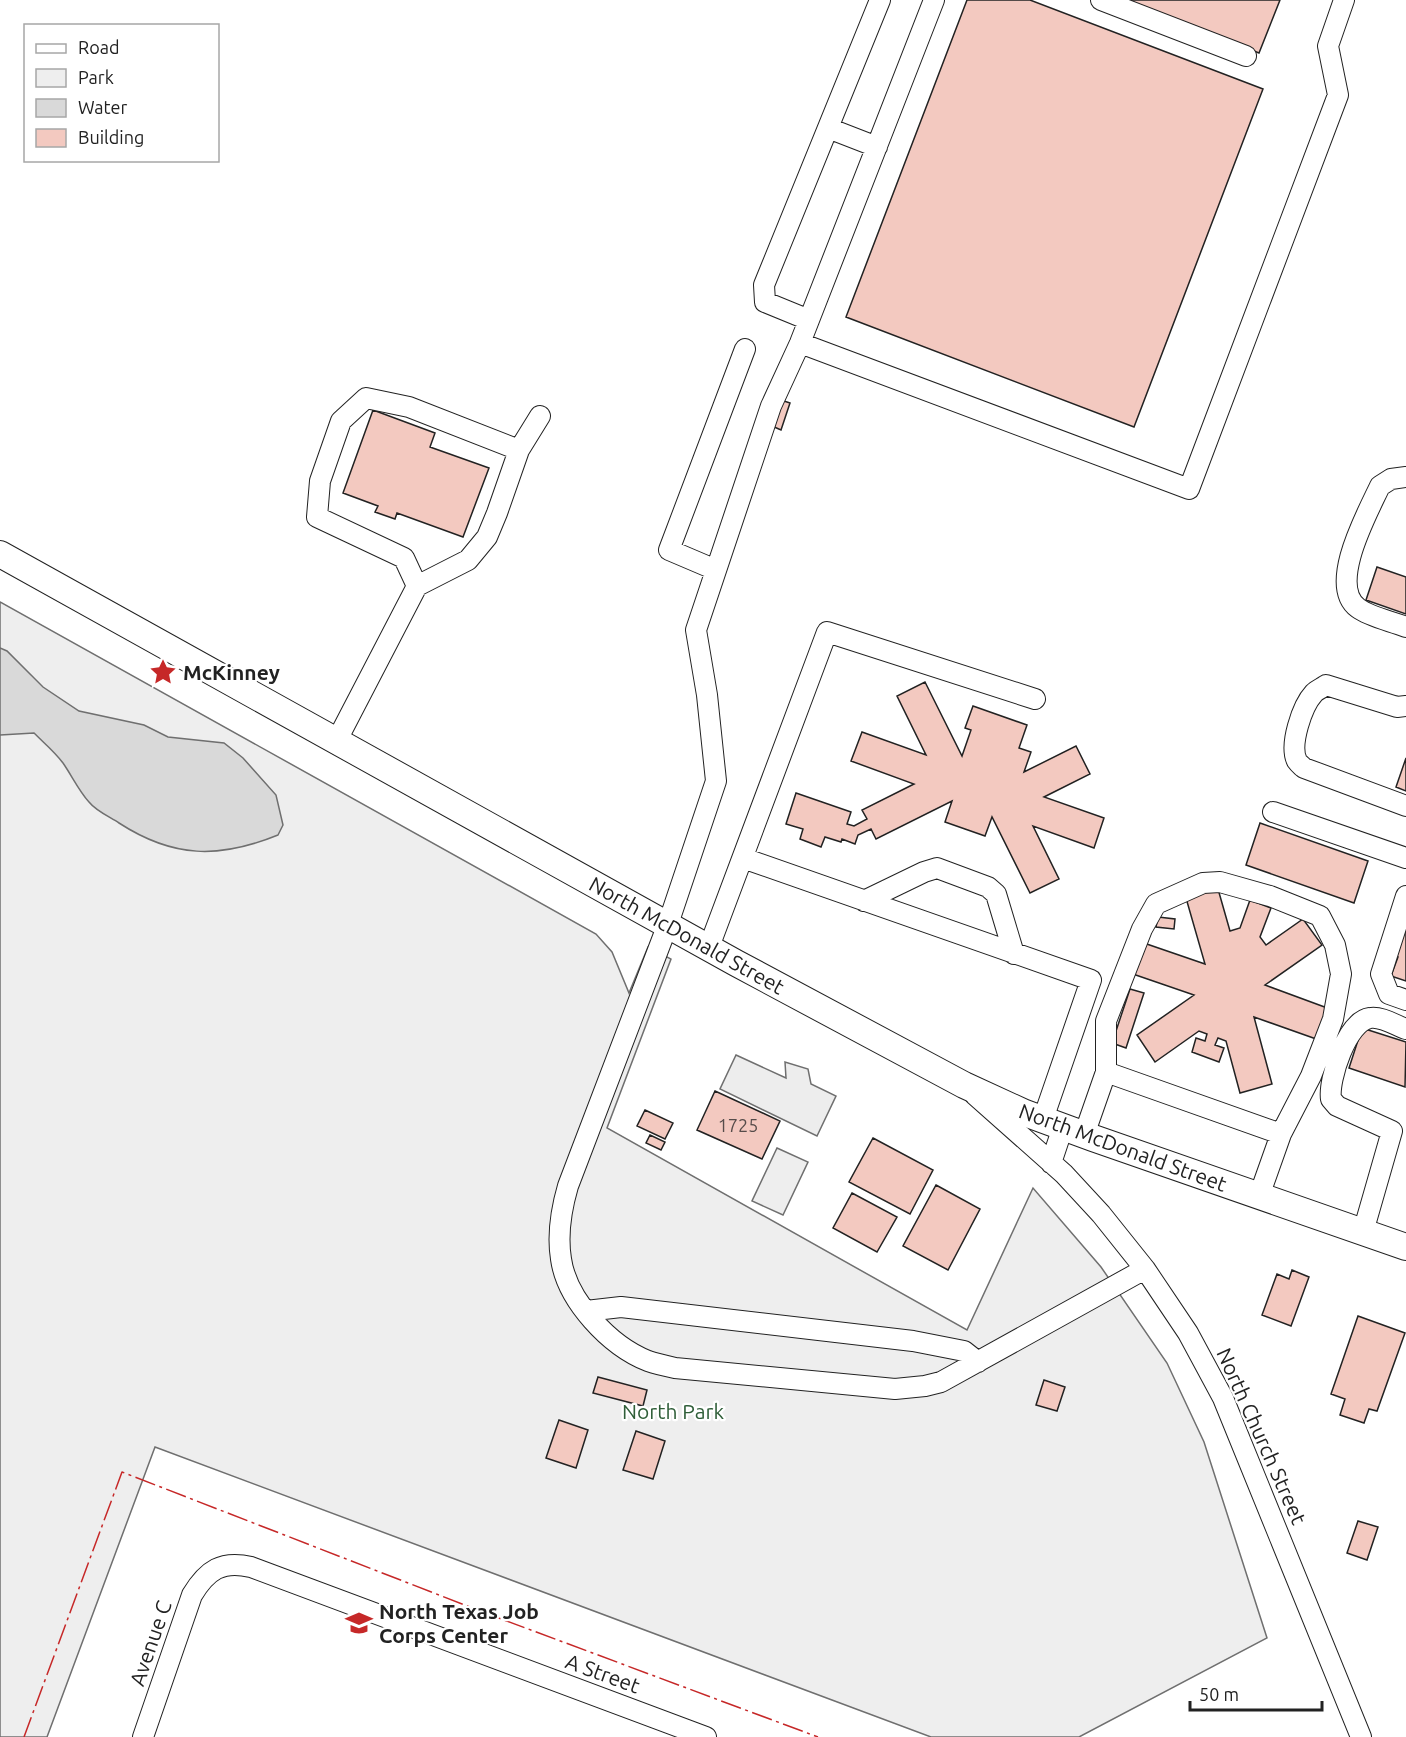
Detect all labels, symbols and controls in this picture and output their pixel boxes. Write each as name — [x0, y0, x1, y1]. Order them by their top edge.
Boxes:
legend — [24, 24, 219, 162]
text: Road — [78, 37, 120, 57]
text: Park — [78, 67, 114, 87]
text: Water — [78, 97, 128, 117]
text: Building — [78, 127, 144, 147]
place icon: McKinney — [148, 657, 178, 687]
place label: McKinney — [183, 660, 280, 684]
street label: North McDonald Street — [585, 871, 789, 999]
street label: North McDonald Street — [1016, 1098, 1230, 1196]
house number: 1725 — [718, 1115, 758, 1135]
street label: North Church Street — [1212, 1344, 1312, 1528]
park label: North Park — [622, 1399, 724, 1423]
street label: Avenue C — [124, 1597, 176, 1689]
place label: North Texas Job Corps Center — [379, 1599, 539, 1647]
school or university icon: North Texas Job Corps Center — [344, 1608, 374, 1638]
street label: A Street — [563, 1649, 643, 1697]
scale bar — [1190, 1674, 1322, 1712]
text: 50 m — [1199, 1684, 1239, 1704]

